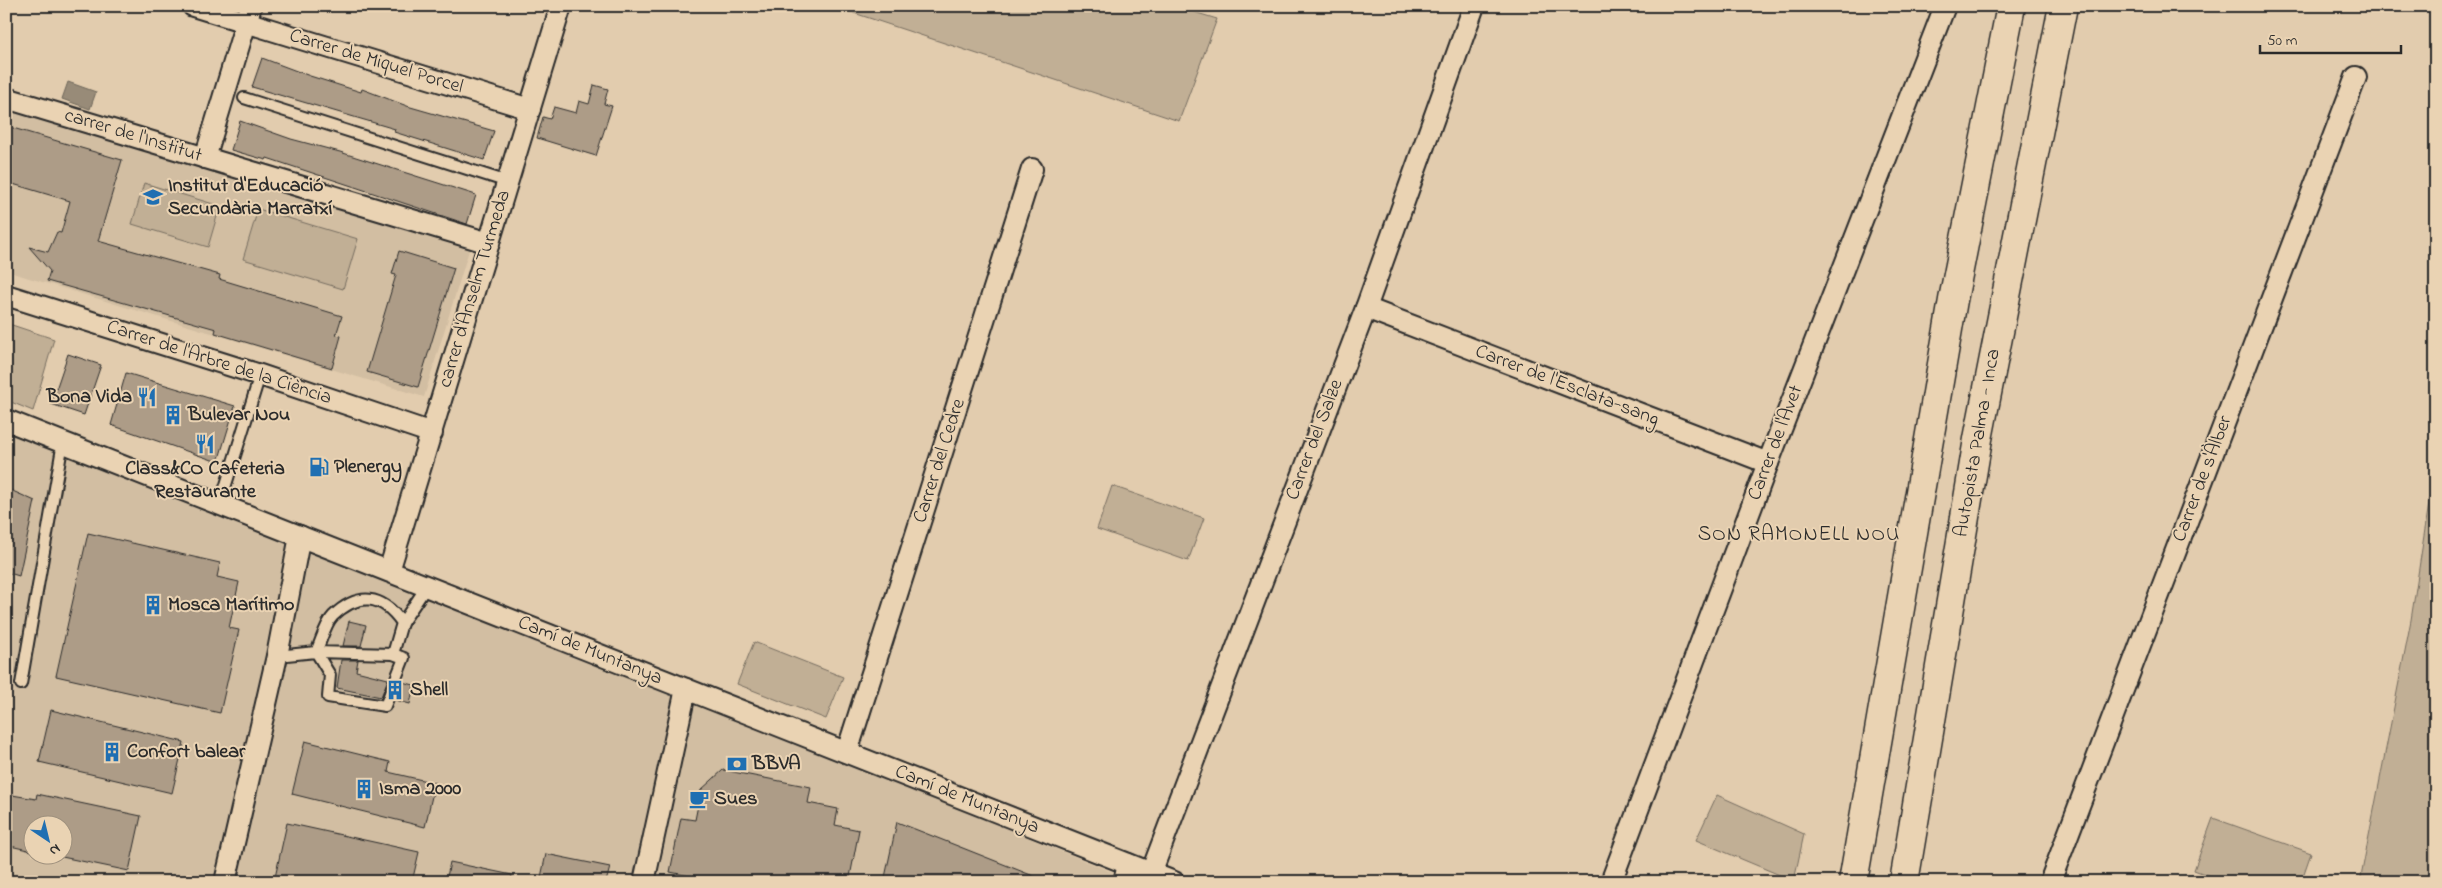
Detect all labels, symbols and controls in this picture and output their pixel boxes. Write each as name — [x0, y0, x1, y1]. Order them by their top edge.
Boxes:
street label: Carrer de Miquel Porcel — [285, 22, 467, 102]
scale bar — [2260, 22, 2401, 54]
text: 50 m — [2267, 30, 2298, 52]
street label: carrer de l'Institut — [60, 101, 206, 171]
place label: Institut d'Educació Secundària Marratxí — [168, 172, 333, 224]
school or university icon: Institut d'Educació Secundària Marratxí — [142, 186, 164, 208]
street label: carrer d'Anselm Turmeda — [431, 187, 519, 391]
street label: Carrer de l'Arbre de la Ciència — [103, 313, 335, 413]
street label: Carrer de l'Esclata-sang — [1470, 337, 1663, 435]
street label: Autopista Palma - Inca — [1947, 347, 2009, 539]
street label: Carrer del Salze — [1279, 375, 1351, 505]
street label: Carrer de l'Avet — [1741, 381, 1811, 505]
place label: Bona Vida — [45, 383, 132, 412]
restaurant icon: Bona Vida — [136, 386, 158, 408]
street label: Carrer del Cedre — [906, 395, 974, 527]
place label: Bulevar Nou — [187, 401, 290, 430]
building icon: Bulevar Nou — [162, 404, 184, 426]
street label: Carrer de s'Àlber — [2166, 411, 2241, 546]
restaurant icon: Class&CO Cafeteria Restaurante — [194, 433, 216, 455]
place label: Plenergy — [334, 453, 402, 483]
place label: Class&CO Cafeteria Restaurante — [125, 455, 285, 507]
fuel station icon: Plenergy — [308, 456, 330, 478]
district label: SON RAMONELL NOU — [1698, 520, 1900, 550]
place label: Mosca Marítimo — [168, 591, 294, 620]
building icon: Mosca Marítimo — [142, 594, 164, 616]
street label: Camí de Muntanya — [513, 609, 667, 693]
place label: Shell — [410, 676, 448, 705]
building icon: Shell — [384, 679, 406, 701]
place label: Confort balear — [127, 738, 246, 767]
building icon: Confort balear — [101, 741, 123, 763]
place label: BBVA — [751, 750, 801, 779]
bank icon: BBVA — [726, 753, 748, 775]
street label: Camí de Muntanya — [890, 758, 1044, 842]
place label: Isma 2000 — [379, 775, 461, 804]
building icon: Isma 2000 — [353, 778, 375, 800]
place label: Sues — [714, 785, 757, 814]
cafe icon: Sues — [688, 788, 710, 810]
north arrow — [22, 816, 72, 866]
text: N — [45, 838, 64, 861]

